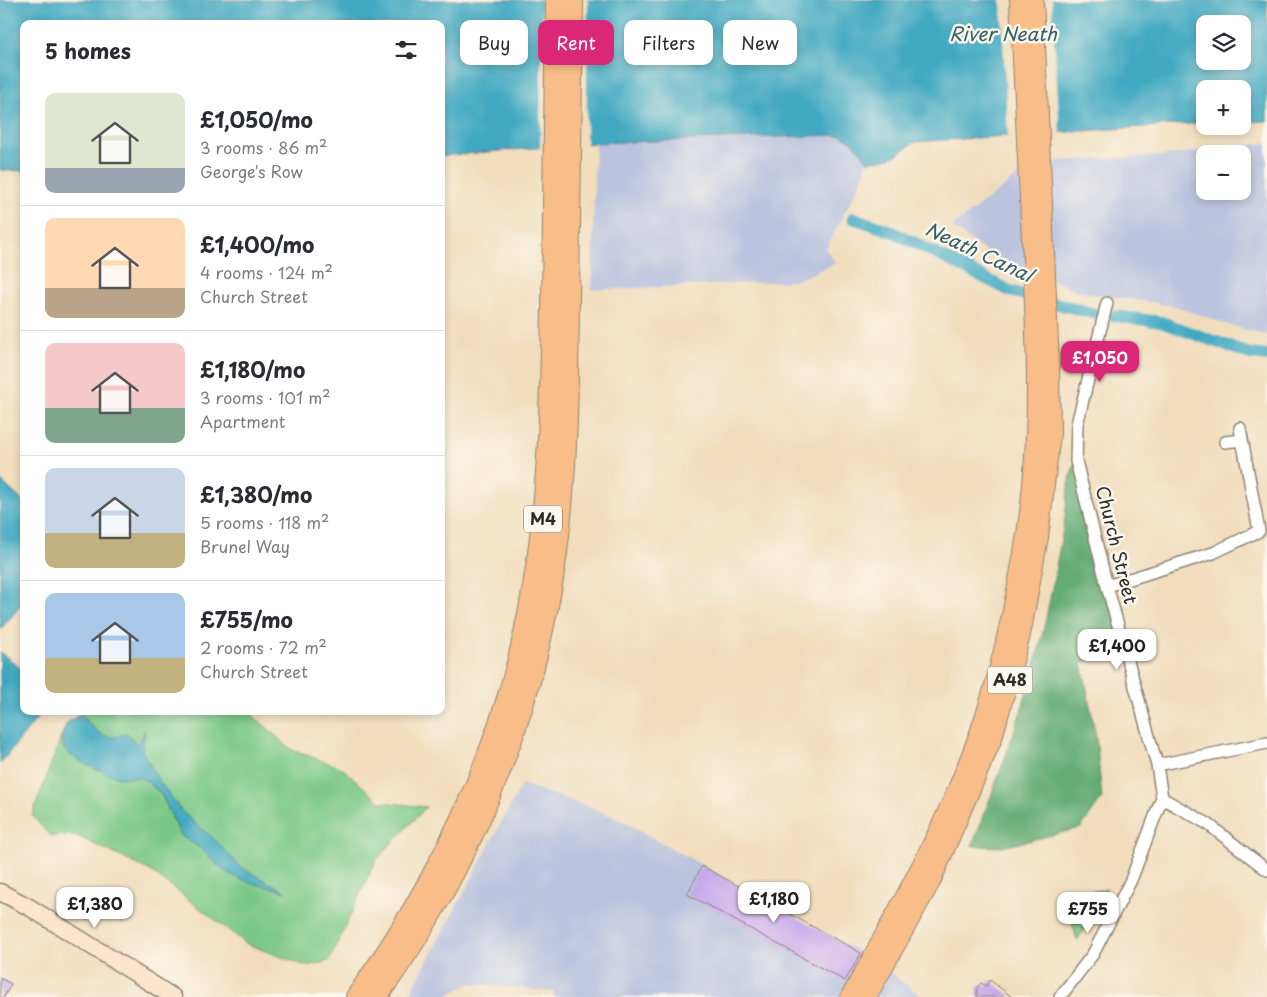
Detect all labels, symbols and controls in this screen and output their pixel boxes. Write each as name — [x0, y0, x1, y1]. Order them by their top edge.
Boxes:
map controls — [1196, 15, 1251, 200]
button: layers — [1196, 15, 1251, 70]
water label: River Neath — [949, 19, 1058, 47]
chip: Buy — [460, 20, 528, 65]
chip: Rent — [538, 20, 614, 65]
chip: Filters — [624, 20, 713, 65]
chip: New — [723, 20, 797, 65]
text: 5 homes — [45, 34, 131, 66]
icon: filters — [392, 36, 420, 64]
button: + — [1196, 80, 1251, 135]
text: £1,050/mo — [200, 103, 313, 135]
icon: home — [85, 113, 145, 173]
text: 3 rooms · 86 m² — [200, 135, 327, 159]
button: − — [1196, 145, 1251, 200]
text: George's Row — [200, 159, 303, 183]
water label: Neath Canal — [921, 214, 1040, 289]
text: £1,400/mo — [200, 228, 314, 260]
icon: home — [85, 238, 145, 298]
text: 4 rooms · 124 m² — [200, 260, 333, 284]
text: Church Street — [200, 284, 308, 308]
pin: £1,050 — [1059, 340, 1141, 383]
text: £1,050 — [1072, 345, 1128, 369]
text: £1,180/mo — [200, 353, 305, 385]
icon: home — [85, 363, 145, 423]
text: 3 rooms · 101 m² — [200, 385, 331, 409]
text: Apartment — [200, 409, 285, 433]
text: £1,380/mo — [200, 478, 312, 510]
street label: Church Street — [1090, 483, 1145, 607]
icon: home — [85, 488, 145, 548]
road number: M4 — [524, 506, 562, 532]
text: 5 rooms · 118 m² — [200, 510, 329, 534]
text: Brunel Way — [200, 534, 290, 558]
text: £755/mo — [200, 603, 293, 635]
icon: home — [85, 613, 145, 673]
pin: £1,400 — [1076, 628, 1158, 671]
text: £1,400 — [1088, 633, 1146, 657]
text: 2 rooms · 72 m² — [200, 635, 327, 659]
text: Church Street — [200, 659, 308, 683]
road number: A48 — [988, 666, 1032, 694]
pin: £1,180 — [733, 882, 815, 924]
pin: £1,380 — [54, 886, 136, 929]
text: £1,180 — [749, 886, 799, 910]
text: £1,380 — [67, 891, 123, 915]
pin: £755 — [1058, 892, 1118, 934]
text: £755 — [1068, 896, 1108, 920]

